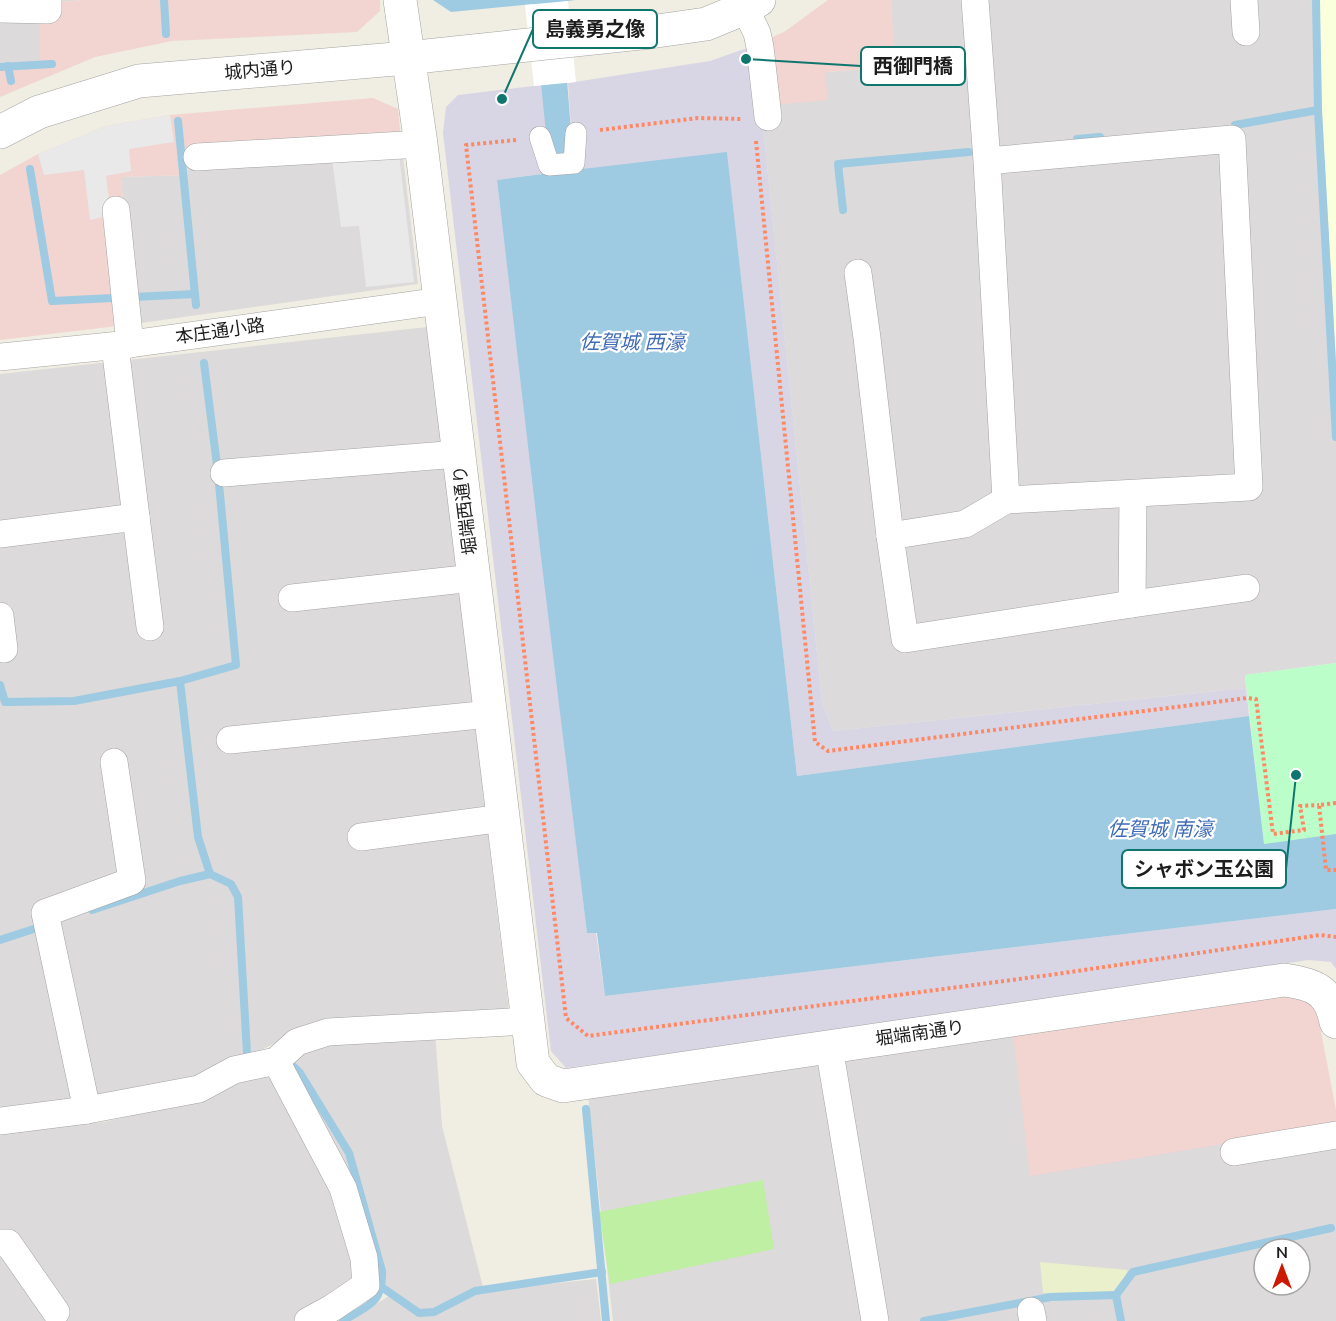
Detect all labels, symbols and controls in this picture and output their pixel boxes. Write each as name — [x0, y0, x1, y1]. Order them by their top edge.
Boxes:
callout: 島義勇之像 — [533, 10, 657, 48]
text: 島義勇之像 — [545, 16, 645, 43]
callout: 西御門橋 — [861, 47, 965, 85]
text: 西御門橋 — [873, 53, 953, 80]
street label: 城内通り — [223, 55, 297, 85]
street label: 本庄通小路 — [174, 313, 266, 349]
water label: 佐賀城 西濠 — [579, 329, 688, 356]
street label: 堀端西通り — [448, 464, 482, 556]
water label: 佐賀城 南濠 — [1107, 816, 1216, 843]
callout: シャボン玉公園 — [1122, 850, 1286, 888]
text: シャボン玉公園 — [1134, 856, 1274, 883]
street label: 堀端南通り — [874, 1015, 966, 1051]
north arrow — [1252, 1237, 1312, 1297]
text: N — [1276, 1242, 1288, 1264]

